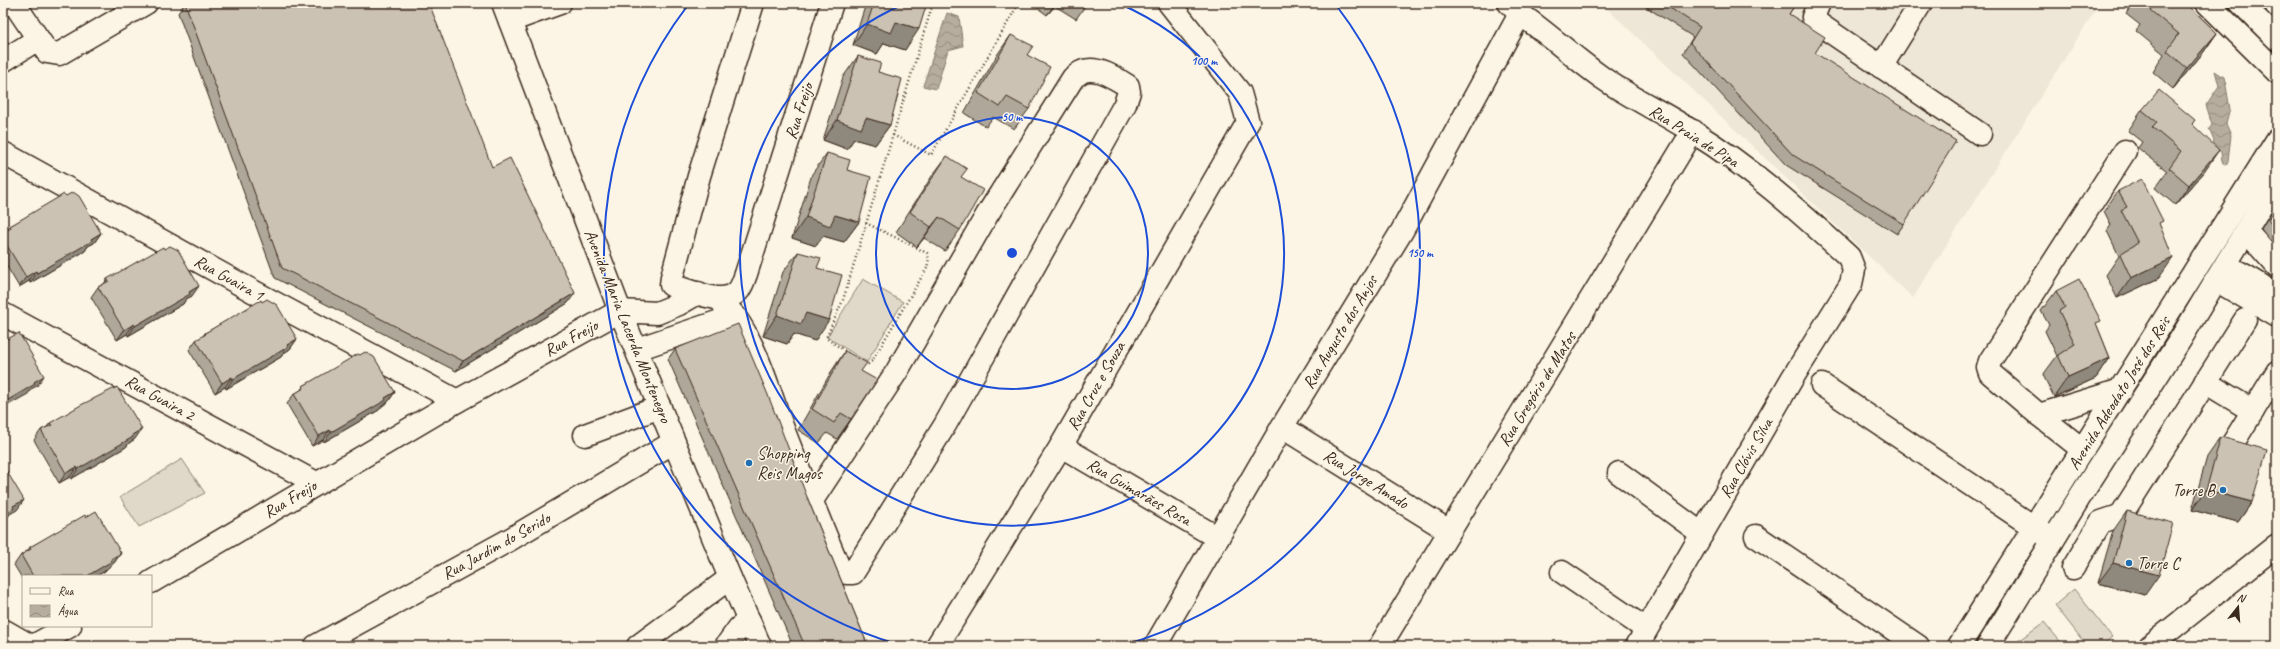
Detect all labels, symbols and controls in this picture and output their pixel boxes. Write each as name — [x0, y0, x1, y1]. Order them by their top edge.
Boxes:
text: 100 m — [1191, 53, 1218, 69]
street label: Rua Freijo — [780, 78, 819, 142]
street label: Rua Praia de Pipa — [1645, 100, 1744, 172]
text: 50 m — [1002, 109, 1023, 125]
street label: Avenida Maria Lacerda Montenegro — [580, 226, 677, 427]
text: 150 m — [1407, 245, 1434, 261]
centre of rings — [1005, 246, 1019, 260]
street label: Rua Guaira 1 — [191, 250, 269, 306]
street label: Rua Augusto dos Anjos — [1298, 270, 1383, 393]
street label: Avenida Adeodato José dos Reis — [2063, 311, 2176, 474]
street label: Rua Freijo — [541, 314, 603, 361]
street label: Rua Gregório de Matos — [1493, 326, 1582, 450]
street label: Rua Cruz e Souza — [1062, 337, 1131, 434]
street label: Rua Guaira 2 — [122, 370, 200, 426]
street label: Rua Clóvis Silva — [1715, 413, 1778, 502]
place label: Shopping Reis Magos — [757, 443, 824, 484]
street label: Rua Jorge Amado — [1320, 445, 1413, 514]
street label: Rua Guimarães Rosa — [1083, 454, 1197, 531]
marker: Shopping Reis Magos — [744, 458, 754, 468]
street label: Rua Freijo — [260, 474, 322, 523]
place label: Torre B — [2172, 480, 2216, 501]
marker: Torre B — [2218, 485, 2228, 495]
street label: Rua Jardim do Serido — [438, 507, 555, 584]
place label: Torre C — [2137, 553, 2182, 574]
marker: Torre C — [2124, 558, 2134, 568]
legend — [22, 575, 152, 627]
text: Rua — [58, 583, 75, 599]
north arrow — [2218, 587, 2258, 627]
text: N — [2236, 590, 2248, 606]
text: Água — [58, 603, 79, 619]

